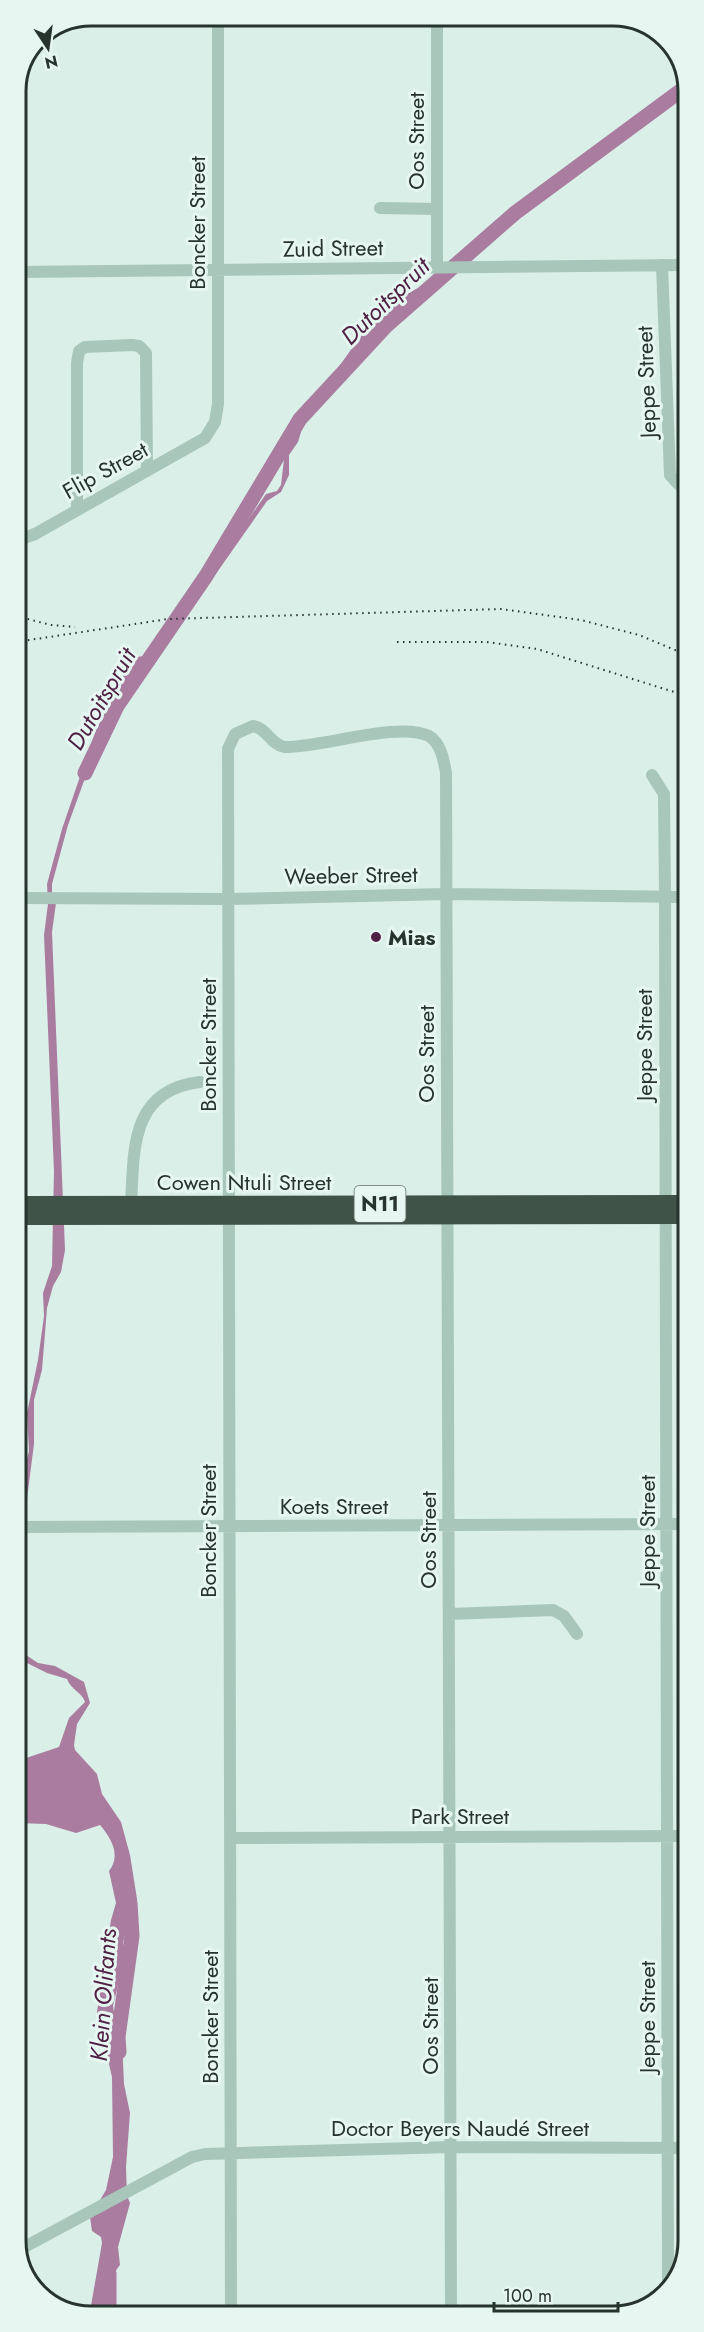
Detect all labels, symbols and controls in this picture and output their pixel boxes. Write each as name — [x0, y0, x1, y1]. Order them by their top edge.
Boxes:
north arrow — [18, 18, 78, 78]
text: N — [42, 49, 60, 75]
street label: Oos Street — [400, 92, 432, 190]
street label: Boncker Street — [181, 155, 213, 290]
street label: Zuid Street — [283, 231, 384, 265]
water label: Dutoitspruit — [332, 248, 439, 353]
street label: Jeppe Street — [628, 325, 664, 442]
street label: Flip Street — [56, 433, 154, 507]
water label: Dutoitspruit — [58, 640, 145, 756]
street label: Weeber Street — [284, 858, 419, 892]
place label: Mias — [388, 921, 436, 953]
marker: Mias — [369, 930, 383, 944]
street label: Boncker Street — [192, 977, 224, 1112]
street label: Jeppe Street — [628, 988, 660, 1104]
street label: Oos Street — [410, 1005, 442, 1103]
street label: Cowen Ntuli Street — [157, 1166, 332, 1198]
road number: N11 — [354, 1186, 406, 1222]
street label: Boncker Street — [192, 1463, 224, 1598]
street label: Jeppe Street — [631, 1474, 663, 1590]
street label: Koets Street — [280, 1490, 389, 1522]
street label: Oos Street — [412, 1491, 444, 1589]
street label: Park Street — [411, 1800, 510, 1832]
water label: Klein Olifants — [81, 1927, 125, 2063]
street label: Boncker Street — [194, 1949, 226, 2084]
street label: Jeppe Street — [631, 1960, 663, 2076]
street label: Oos Street — [414, 1977, 446, 2075]
street label: Doctor Beyers Naudé Street — [331, 2112, 590, 2144]
scale bar — [494, 2275, 618, 2313]
text: 100 m — [503, 2283, 552, 2309]

